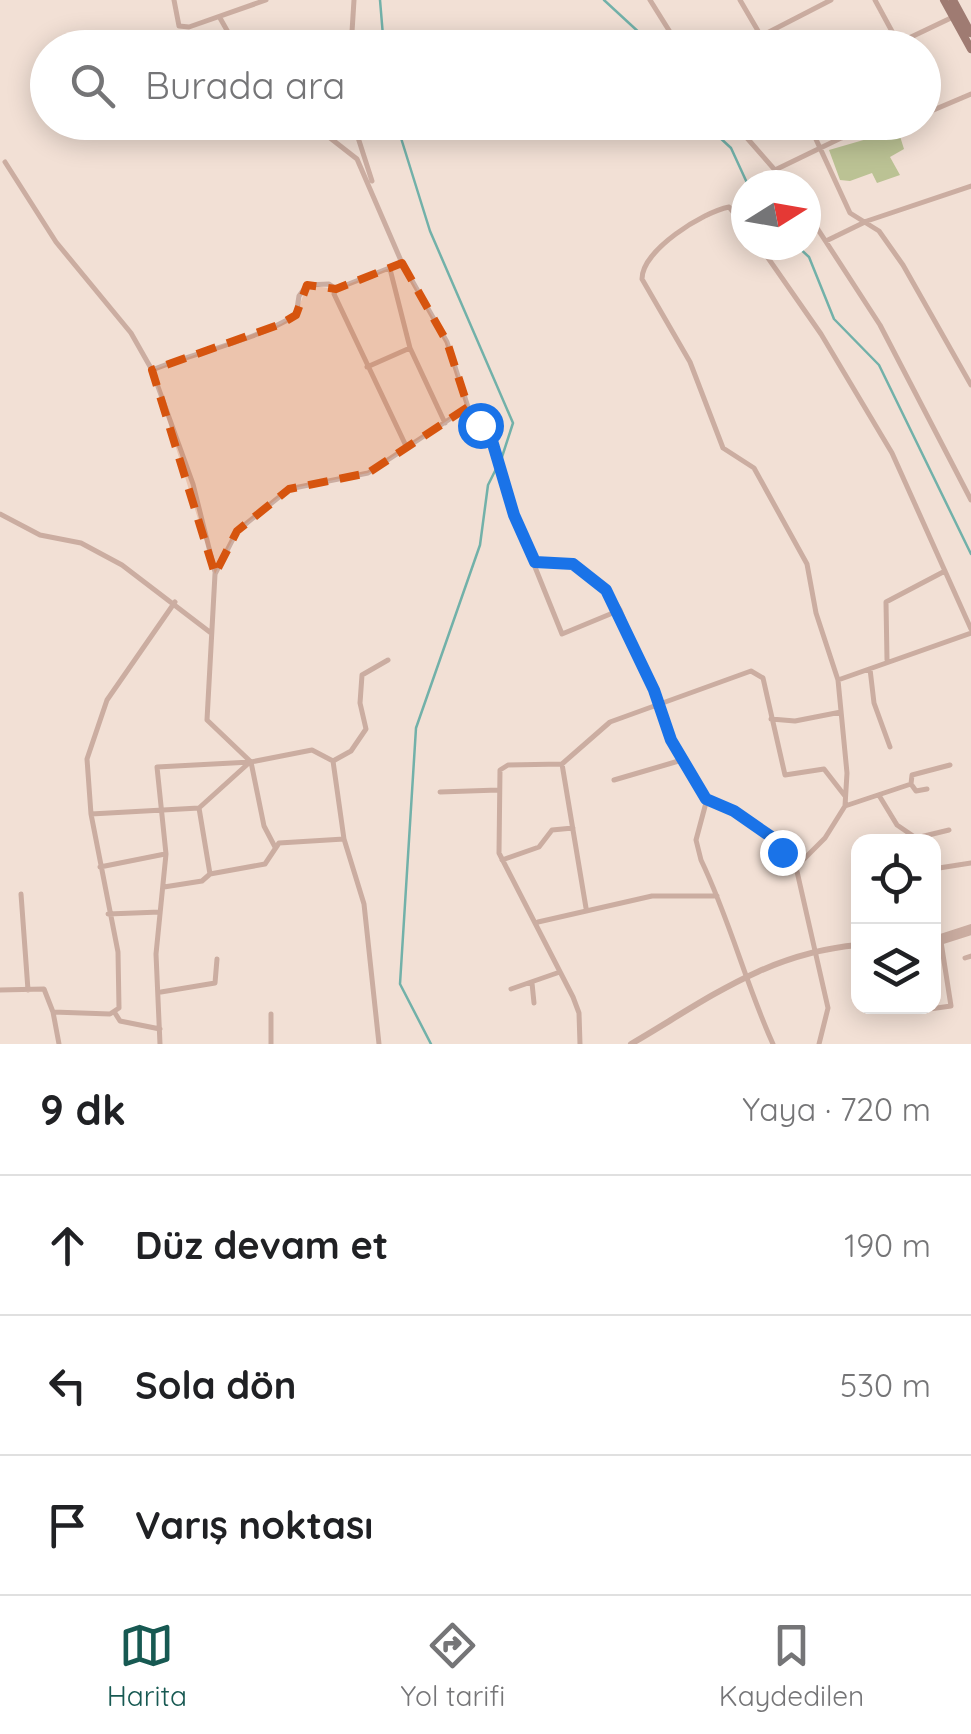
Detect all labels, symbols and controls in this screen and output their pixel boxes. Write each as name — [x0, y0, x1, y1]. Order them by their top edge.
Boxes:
search box — [30, 30, 941, 140]
icon: search — [65, 58, 120, 113]
text: Burada ara — [145, 61, 345, 109]
north arrow — [731, 170, 821, 260]
route start — [458, 403, 504, 449]
route end — [760, 830, 806, 876]
map controls — [851, 834, 941, 1014]
button: locate — [851, 834, 941, 924]
button: layers — [851, 924, 941, 1014]
text: 9 dk — [40, 1083, 126, 1136]
text: Yaya · 720 m — [742, 1089, 931, 1129]
icon: ahead — [40, 1218, 95, 1273]
text: Düz devam et — [135, 1221, 388, 1269]
text: 190 m — [844, 1225, 931, 1265]
icon: left — [40, 1358, 95, 1413]
text: Sola dön — [135, 1361, 296, 1409]
text: 530 m — [840, 1365, 931, 1405]
icon: arrive — [40, 1498, 95, 1553]
text: Varış noktası — [135, 1501, 373, 1549]
tab: Harita — [107, 1618, 187, 1713]
tab: Yol tarifi — [401, 1618, 505, 1713]
tab: Kaydedilen — [719, 1618, 864, 1713]

